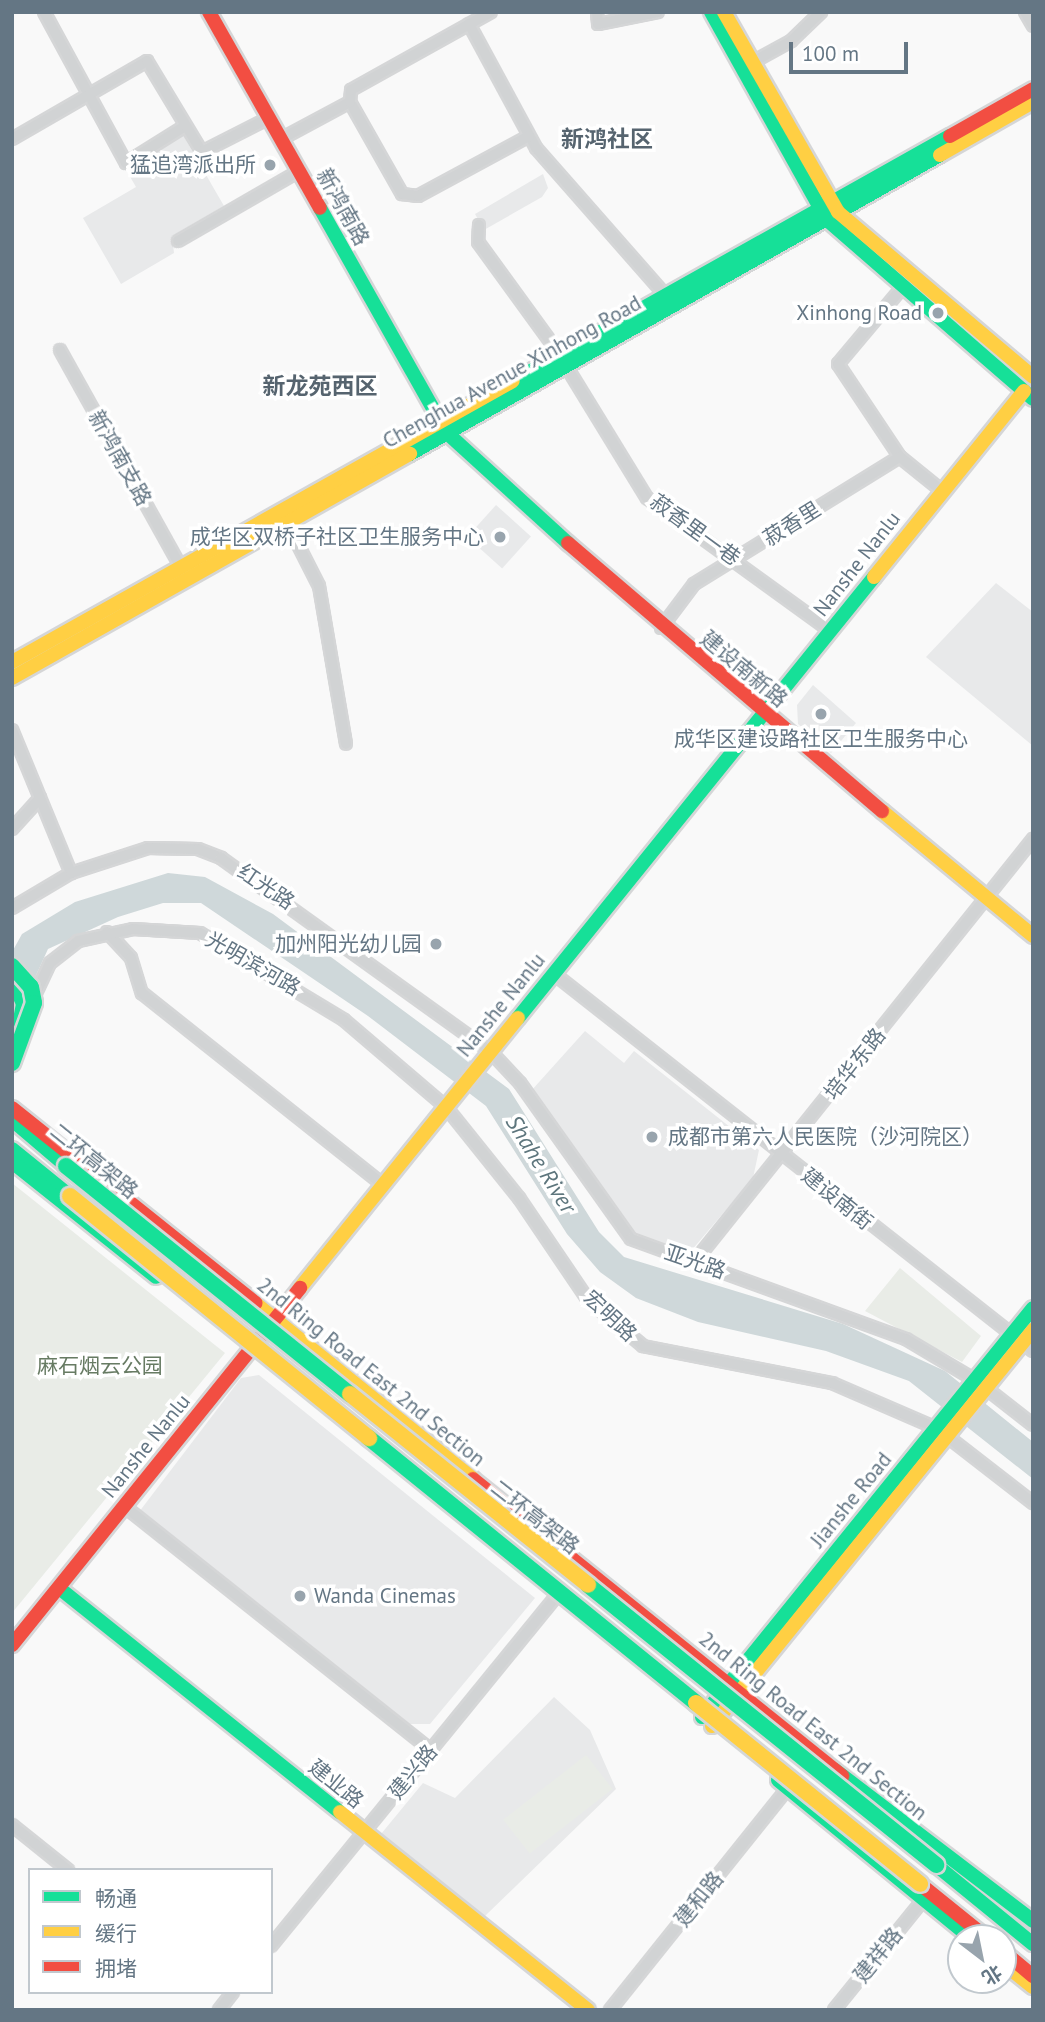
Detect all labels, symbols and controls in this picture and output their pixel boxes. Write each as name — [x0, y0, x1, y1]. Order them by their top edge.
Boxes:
scale bar — [793, 28, 912, 72]
text: 100 m — [802, 40, 859, 67]
district label: 新鸿社区 — [561, 125, 653, 153]
place label: 猛追湾派出所 — [130, 152, 256, 178]
marker: 猛追湾派出所 — [262, 157, 278, 173]
street label: 新鸿南路 — [312, 164, 374, 250]
street label: Chenghua Avenue Xinhong Road — [378, 290, 646, 454]
place label: Xinhong Road — [796, 300, 922, 326]
marker: Xinhong Road — [928, 303, 948, 323]
district label: 新龙苑西区 — [263, 372, 377, 400]
street label: 新鸿南支路 — [84, 406, 156, 510]
street label: 菽香里一巷 — [645, 489, 745, 571]
street label: 菽香里 — [759, 497, 825, 551]
street label: Nanshe Nanlu — [808, 507, 906, 621]
place label: 成华区双桥子社区卫生服务中心 — [190, 524, 484, 550]
marker: 成华区双桥子社区卫生服务中心 — [490, 527, 510, 547]
street label: 建设南新路 — [696, 626, 792, 712]
marker: 成华区建设路社区卫生服务中心 — [811, 704, 831, 724]
place label: 成华区建设路社区卫生服务中心 — [674, 726, 968, 752]
street label: 红光路 — [233, 859, 299, 915]
street label: 光明滨河路 — [201, 927, 305, 1001]
place label: 加州阳光幼儿园 — [275, 931, 422, 957]
marker: 加州阳光幼儿园 — [428, 936, 444, 952]
street label: Nanshe Nanlu — [452, 948, 550, 1062]
street label: 培华东路 — [819, 1023, 891, 1105]
water label: Shahe River — [500, 1110, 582, 1218]
street label: 二环高架路 — [45, 1118, 143, 1204]
place label: 成都市第六人民医院（沙河院区） — [668, 1124, 983, 1150]
marker: 成都市第六人民医院（沙河院区） — [642, 1127, 662, 1147]
street label: 建设南街 — [796, 1163, 878, 1235]
street label: 亚光路 — [661, 1240, 729, 1284]
street label: 2nd Ring Road East 2nd Section — [252, 1272, 490, 1472]
street label: 宏明路 — [578, 1285, 642, 1347]
park label: 麻石烟云公园 — [37, 1353, 163, 1379]
street label: Nanshe Nanlu — [97, 1389, 195, 1503]
street label: Jianshe Road — [805, 1448, 897, 1552]
street label: 二环高架路 — [486, 1475, 584, 1559]
place label: Wanda Cinemas — [314, 1583, 456, 1609]
marker: Wanda Cinemas — [292, 1588, 308, 1604]
street label: 2nd Ring Road East 2nd Section — [694, 1626, 932, 1826]
street label: 建兴路 — [383, 1740, 443, 1804]
street label: 建业路 — [304, 1754, 368, 1814]
street label: 建和路 — [669, 1867, 729, 1931]
legend — [28, 1868, 273, 1994]
text: 畅通 — [95, 1885, 137, 1912]
text: 缓行 — [95, 1920, 137, 1947]
street label: 建祥路 — [848, 1923, 908, 1987]
north arrow — [947, 1924, 1017, 1994]
text: 拥堵 — [95, 1955, 137, 1982]
text: 北 — [978, 1960, 1006, 1990]

